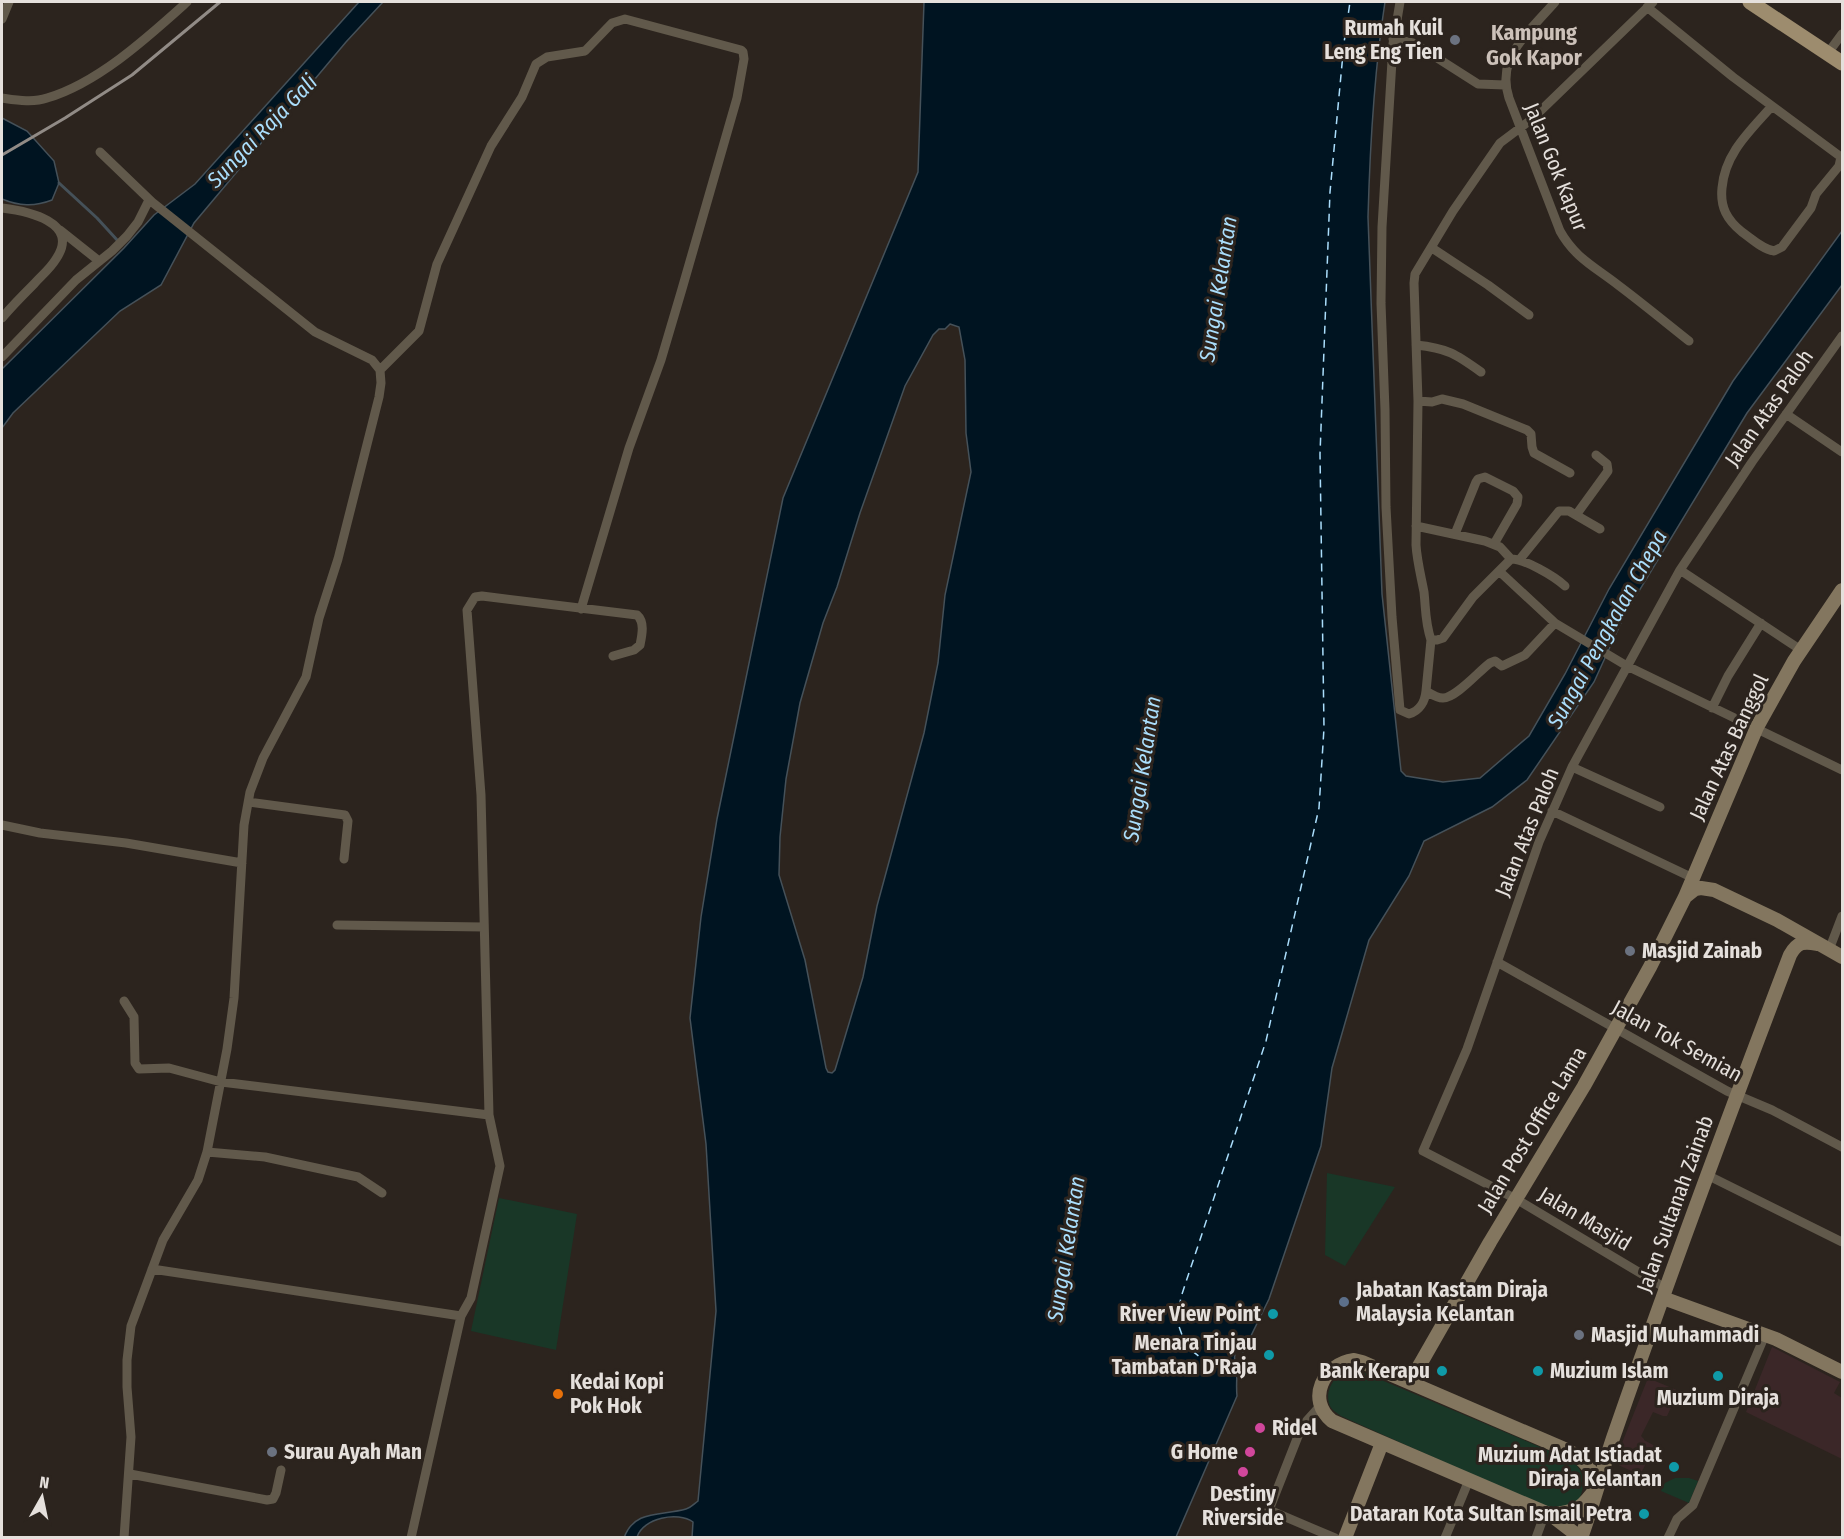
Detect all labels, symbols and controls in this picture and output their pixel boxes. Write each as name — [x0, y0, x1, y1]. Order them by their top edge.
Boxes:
place label: Rumah Kuil Leng Eng Tien — [1324, 15, 1443, 65]
district label: Kampung Gok Kapor — [1486, 19, 1583, 71]
marker: Rumah Kuil Leng Eng Tien — [1448, 33, 1462, 47]
water label: Sungai Raja Gali — [200, 68, 323, 194]
street label: Jalan Gok Kapur — [1518, 99, 1594, 236]
water label: Sungai Kelantan — [1193, 214, 1243, 365]
street label: Jalan Atas Paloh — [1719, 344, 1819, 472]
water label: Sungai Pengkalan Chepa — [1541, 525, 1673, 734]
street label: Jalan Atas Banggol — [1684, 669, 1774, 824]
water label: Sungai Kelantan — [1117, 694, 1167, 845]
street label: Jalan Atas Paloh — [1489, 764, 1565, 900]
place label: Masjid Zainab — [1642, 938, 1762, 964]
marker: Masjid Zainab — [1623, 944, 1637, 958]
street label: Jalan Tok Semian — [1607, 994, 1747, 1088]
street label: Jalan Post Office Lama — [1472, 1042, 1592, 1218]
street label: Jalan Sultanah Zainab — [1631, 1112, 1719, 1296]
water label: Sungai Kelantan — [1041, 1174, 1091, 1325]
street label: Jalan Masjid — [1534, 1181, 1636, 1257]
place label: Jabatan Kastam Diraja Malaysia Kelantan — [1355, 1277, 1548, 1327]
marker: Jabatan Kastam Diraja Malaysia Kelantan — [1337, 1295, 1351, 1309]
place label: River View Point — [1120, 1301, 1262, 1327]
marker: River View Point — [1266, 1307, 1280, 1321]
place label: Masjid Muhammadi — [1591, 1322, 1759, 1348]
marker: Masjid Muhammadi — [1572, 1328, 1586, 1342]
place label: Menara Tinjau Tambatan D'Raja — [1112, 1330, 1257, 1380]
marker: Menara Tinjau Tambatan D'Raja — [1262, 1348, 1276, 1362]
place label: Bank Kerapu — [1319, 1358, 1430, 1384]
place label: Muzium Islam — [1550, 1358, 1668, 1384]
marker: Bank Kerapu — [1435, 1364, 1449, 1378]
marker: Muzium Islam — [1531, 1364, 1545, 1378]
place label: Kedai Kopi Pok Hok — [570, 1369, 664, 1419]
marker: Muzium Diraja — [1711, 1369, 1725, 1383]
place label: Muzium Diraja — [1657, 1385, 1779, 1411]
marker: Kedai Kopi Pok Hok — [551, 1387, 565, 1401]
place label: Ridel — [1272, 1415, 1317, 1441]
marker: Ridel — [1253, 1421, 1267, 1435]
place label: Surau Ayah Man — [284, 1439, 422, 1465]
place label: G Home — [1171, 1439, 1238, 1465]
place label: Muzium Adat Istiadat Diraja Kelantan — [1478, 1442, 1663, 1492]
marker: Surau Ayah Man — [265, 1445, 279, 1459]
marker: G Home — [1243, 1445, 1257, 1459]
marker: Muzium Adat Istiadat Diraja Kelantan — [1667, 1460, 1681, 1474]
marker: Destiny Riverside — [1236, 1465, 1250, 1479]
north arrow — [12, 1467, 72, 1527]
text: N — [38, 1473, 50, 1493]
place label: Destiny Riverside — [1202, 1481, 1284, 1531]
place label: Dataran Kota Sultan Ismail Petra — [1350, 1501, 1632, 1527]
marker: Dataran Kota Sultan Ismail Petra — [1637, 1507, 1651, 1521]

